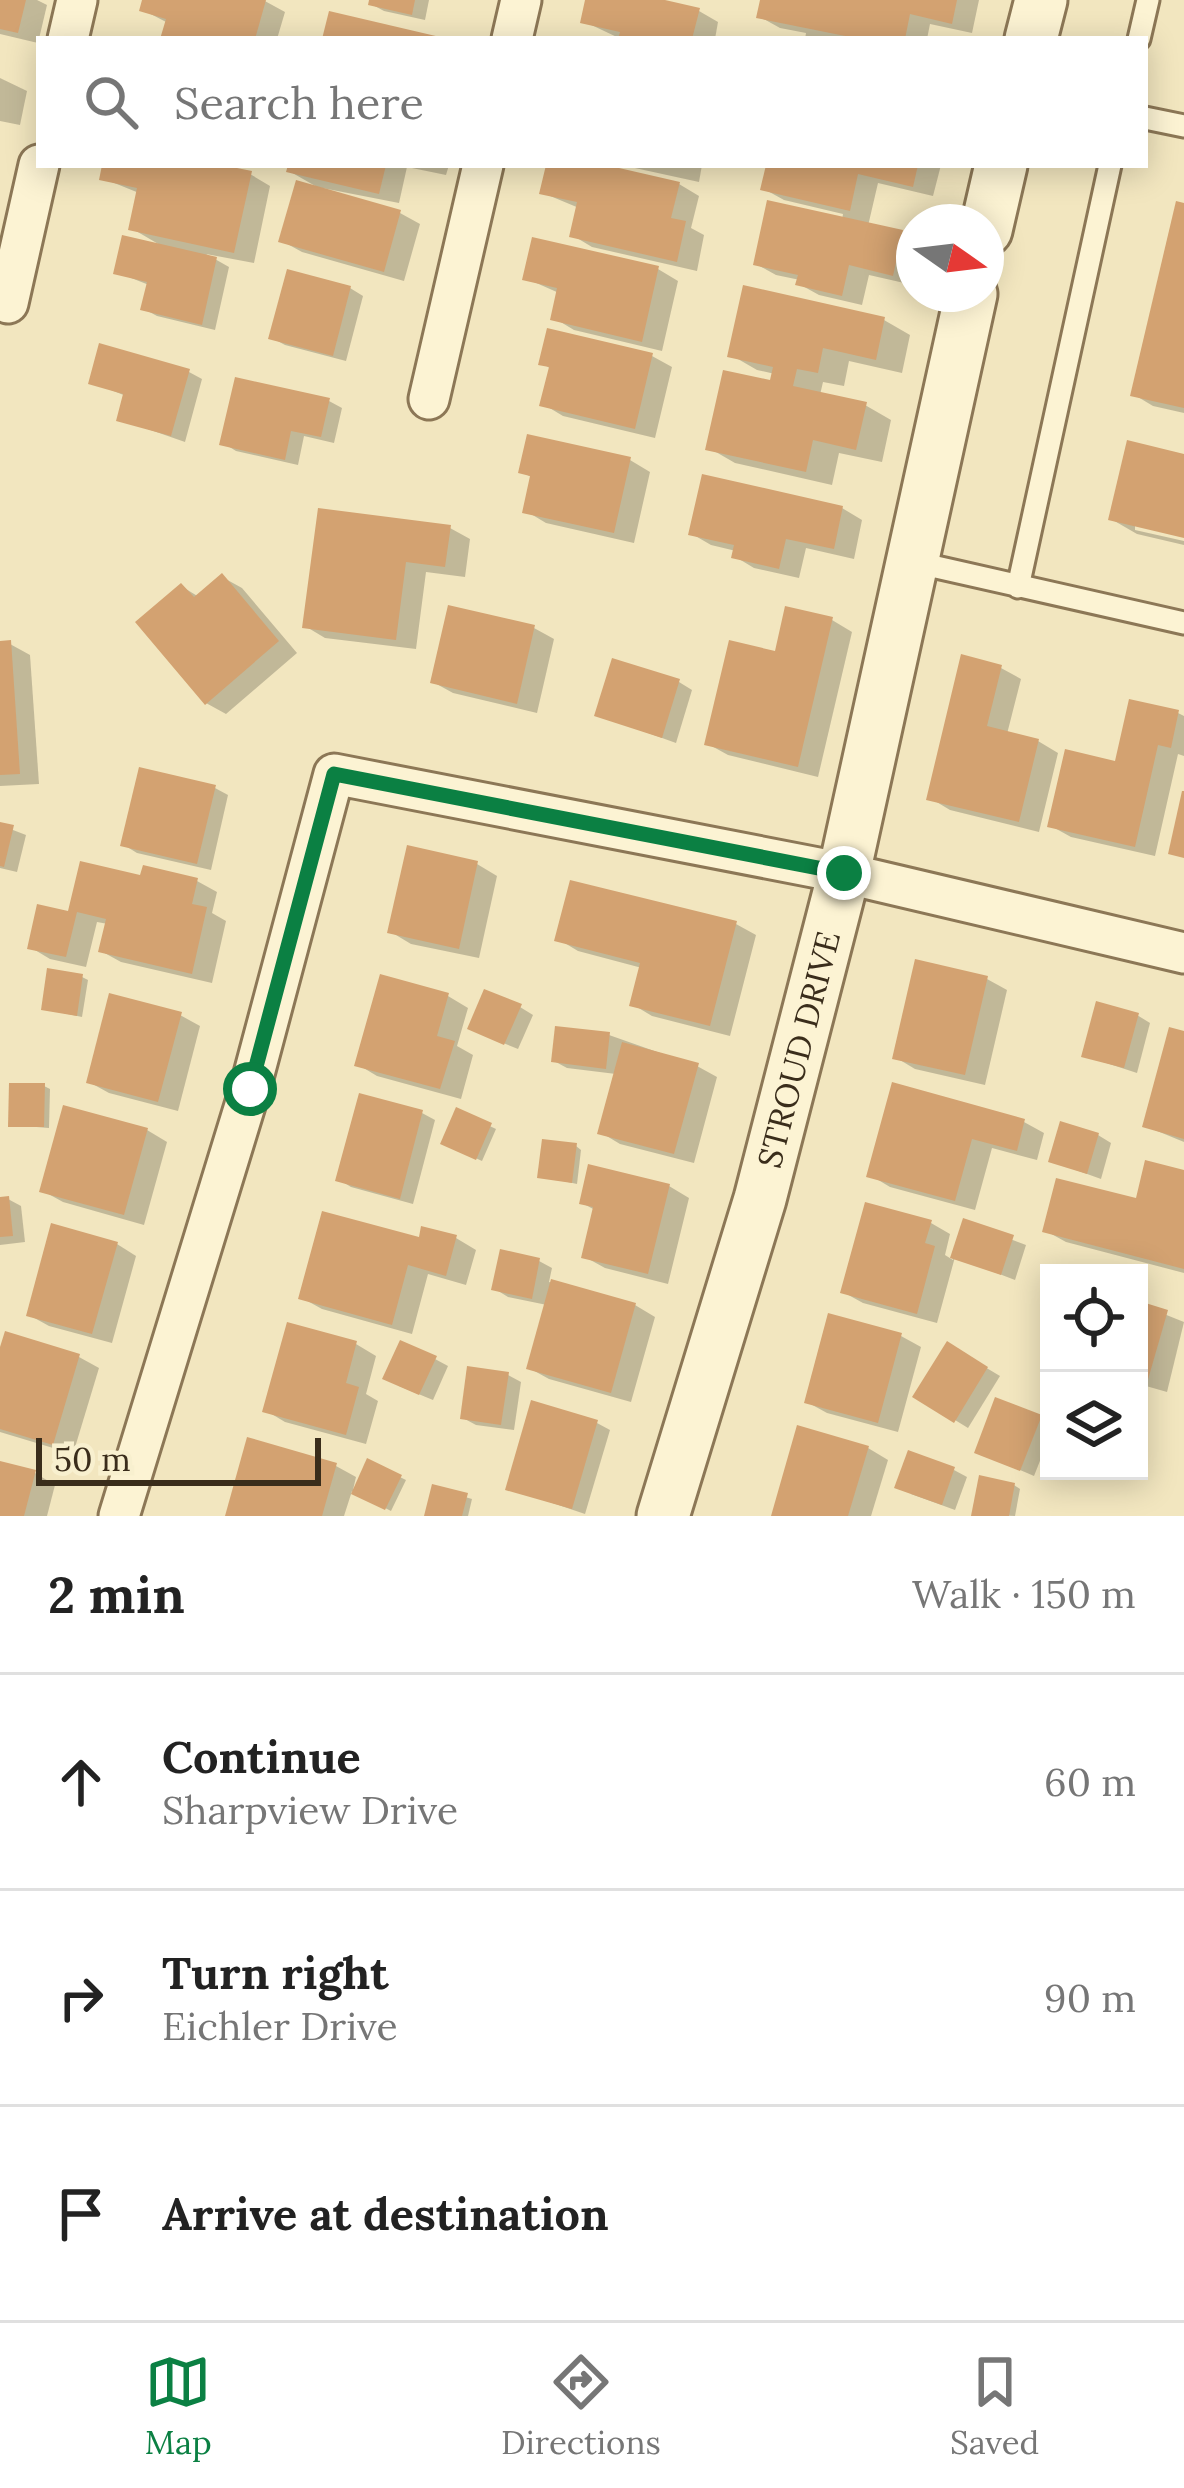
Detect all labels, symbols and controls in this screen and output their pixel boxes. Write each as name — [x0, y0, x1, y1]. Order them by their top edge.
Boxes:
search box — [36, 36, 1148, 168]
icon: search — [78, 69, 144, 135]
text: Search here — [174, 74, 424, 131]
north arrow — [896, 204, 1004, 312]
route end — [817, 846, 871, 900]
street label: STROUD DRIVE — [748, 927, 849, 1172]
route start — [223, 1062, 277, 1116]
map controls — [1040, 1264, 1148, 1480]
button: locate — [1040, 1264, 1148, 1372]
button: layers — [1040, 1372, 1148, 1480]
scale bar — [36, 1432, 321, 1485]
text: 50 m — [54, 1438, 131, 1480]
text: 2 min — [48, 1562, 185, 1627]
text: Walk · 150 m — [912, 1569, 1136, 1619]
text: Continue — [162, 1728, 361, 1785]
icon: ahead — [48, 1749, 114, 1815]
text: 60 m — [1044, 1757, 1136, 1807]
text: Sharpview Drive — [162, 1785, 458, 1835]
text: Turn right — [162, 1944, 389, 2001]
icon: right — [48, 1965, 114, 2031]
text: 90 m — [1044, 1973, 1136, 2023]
text: Eichler Drive — [162, 2001, 398, 2051]
icon: arrive — [48, 2181, 114, 2247]
text: Arrive at destination — [162, 2185, 609, 2242]
tab: Map — [145, 2349, 212, 2463]
tab: Directions — [501, 2349, 661, 2463]
tab: Saved — [950, 2349, 1039, 2463]

